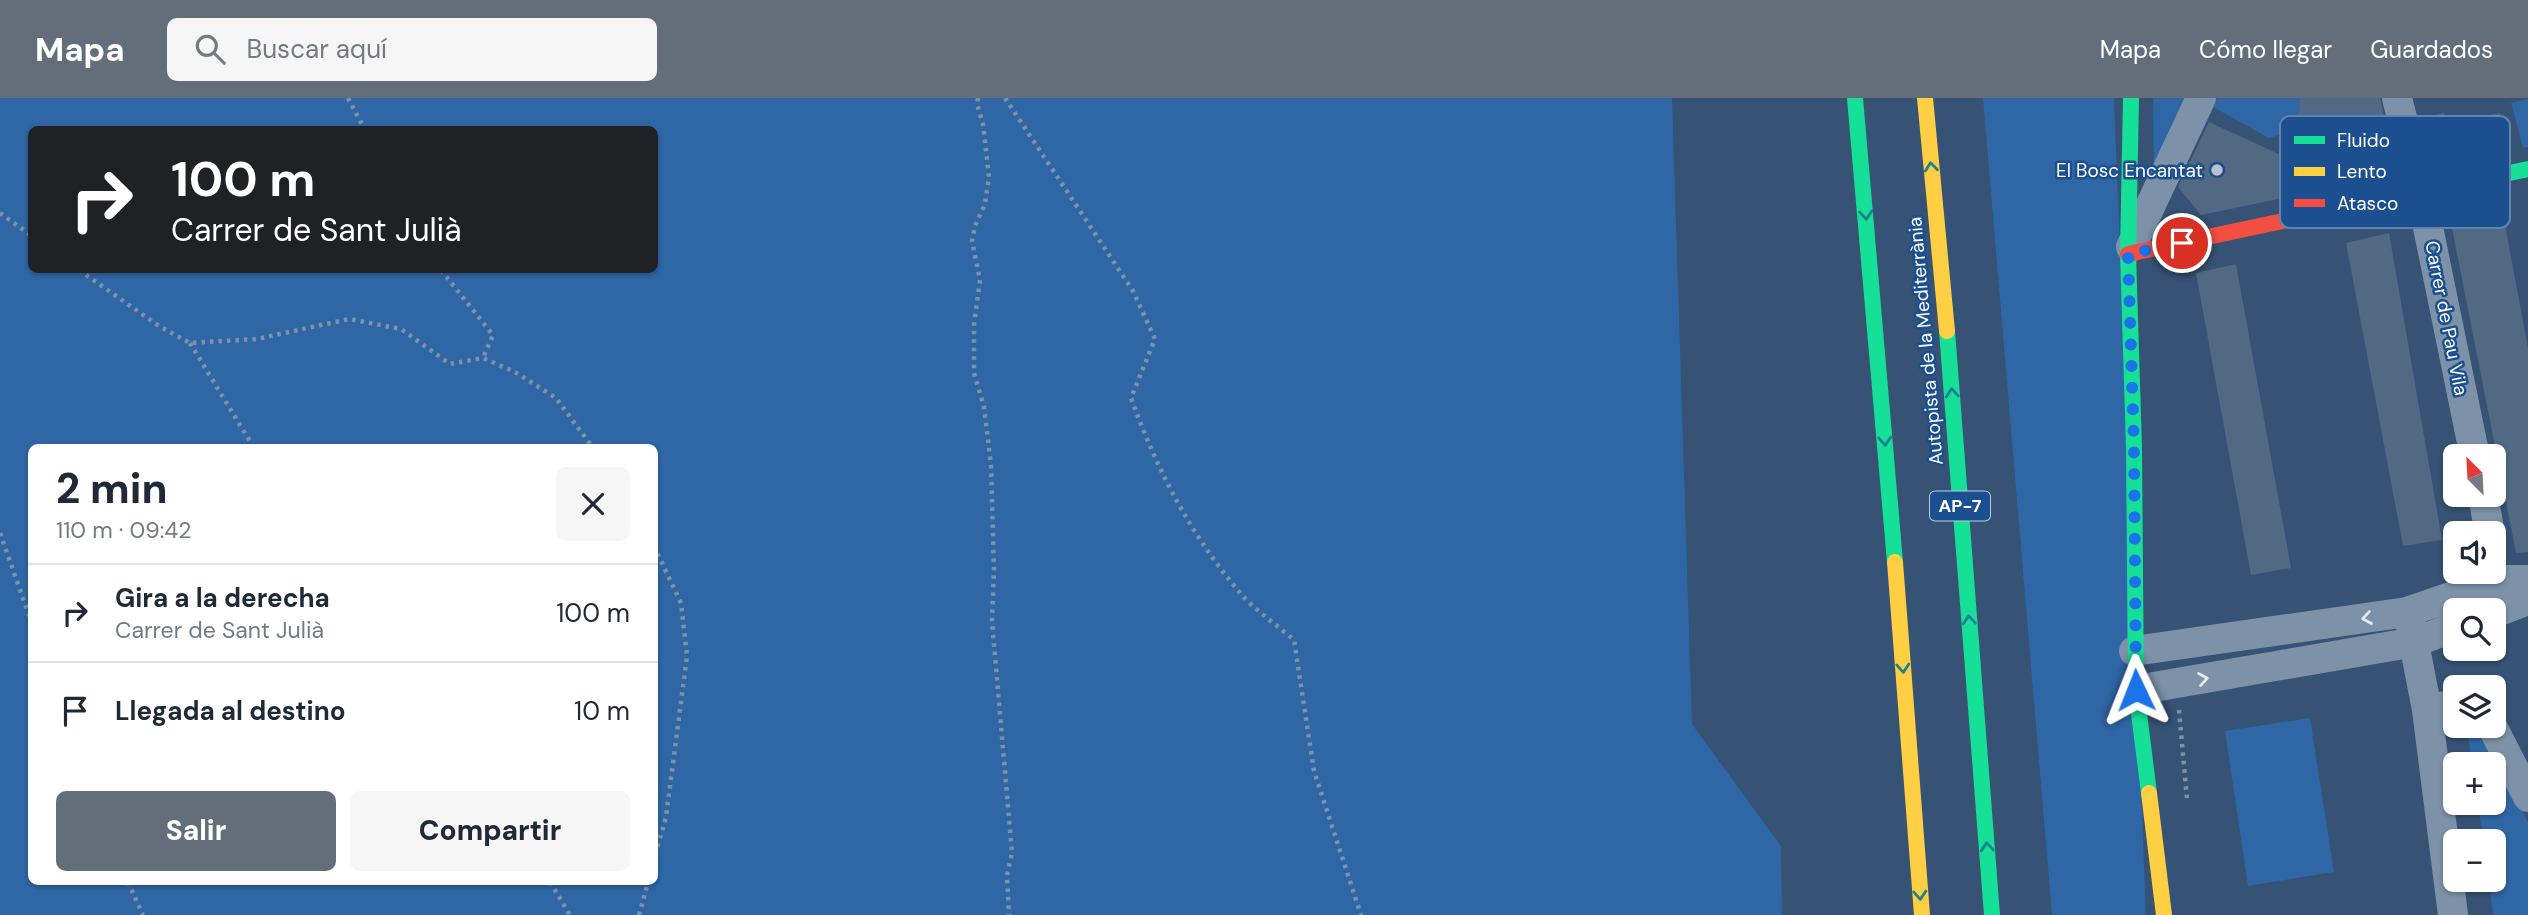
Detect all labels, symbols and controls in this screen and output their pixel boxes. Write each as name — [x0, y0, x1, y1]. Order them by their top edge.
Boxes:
search box — [167, 18, 657, 81]
text: Mapa — [35, 28, 125, 71]
icon: search — [191, 30, 229, 68]
text: Buscar aquí — [247, 32, 387, 66]
text: Mapa — [2100, 34, 2161, 65]
text: Cómo llegar — [2199, 34, 2332, 65]
text: Guardados — [2370, 34, 2493, 65]
legend — [2280, 116, 2510, 228]
text: Fluido — [2337, 128, 2390, 153]
text: 100 m — [171, 147, 315, 211]
icon: right — [56, 154, 147, 245]
place label: El Bosc Encantat — [2056, 158, 2203, 183]
text: Lento — [2337, 159, 2387, 184]
one-way arrow — [1924, 161, 1939, 172]
marker: El Bosc Encantat — [2209, 162, 2225, 178]
text: Atasco — [2337, 191, 2398, 216]
text: Carrer de Sant Julià — [171, 209, 462, 251]
one-way arrow — [1858, 210, 1873, 221]
pin — [2152, 213, 2212, 273]
street label: Autopista de la Mediterrània — [1902, 216, 1949, 466]
icon: arrive — [2163, 224, 2201, 262]
street label: Carrer de Pau Vila — [2419, 239, 2474, 398]
one-way arrow — [1945, 388, 1960, 399]
one-way arrow — [1877, 436, 1892, 447]
north arrow — [2443, 444, 2506, 508]
map controls — [2443, 444, 2506, 892]
text: 2 min — [56, 461, 167, 516]
button: close — [556, 467, 630, 541]
road number: AP-7 — [1930, 492, 1990, 520]
text: 110 m · 09:42 — [56, 515, 192, 545]
button: sound — [2443, 521, 2506, 584]
text: Gira a la derecha — [115, 581, 330, 615]
icon: right — [56, 594, 94, 632]
text: 100 m — [556, 596, 630, 630]
button: search — [2443, 598, 2506, 661]
one-way arrow — [2361, 610, 2373, 625]
one-way arrow — [1962, 614, 1977, 625]
text: Carrer de Sant Julià — [115, 615, 324, 645]
position arrow — [2099, 653, 2173, 727]
one-way arrow — [1895, 663, 1910, 674]
one-way arrow — [2197, 672, 2209, 687]
button: layers — [2443, 675, 2506, 738]
icon: arrive — [56, 692, 94, 730]
text: Llegada al destino — [115, 694, 346, 728]
text: 10 m — [574, 694, 630, 728]
button: + — [2443, 752, 2506, 815]
button: Salir — [56, 791, 336, 871]
button: Compartir — [350, 791, 630, 871]
button: − — [2443, 829, 2506, 892]
one-way arrow — [1980, 841, 1995, 852]
one-way arrow — [1912, 890, 1927, 901]

